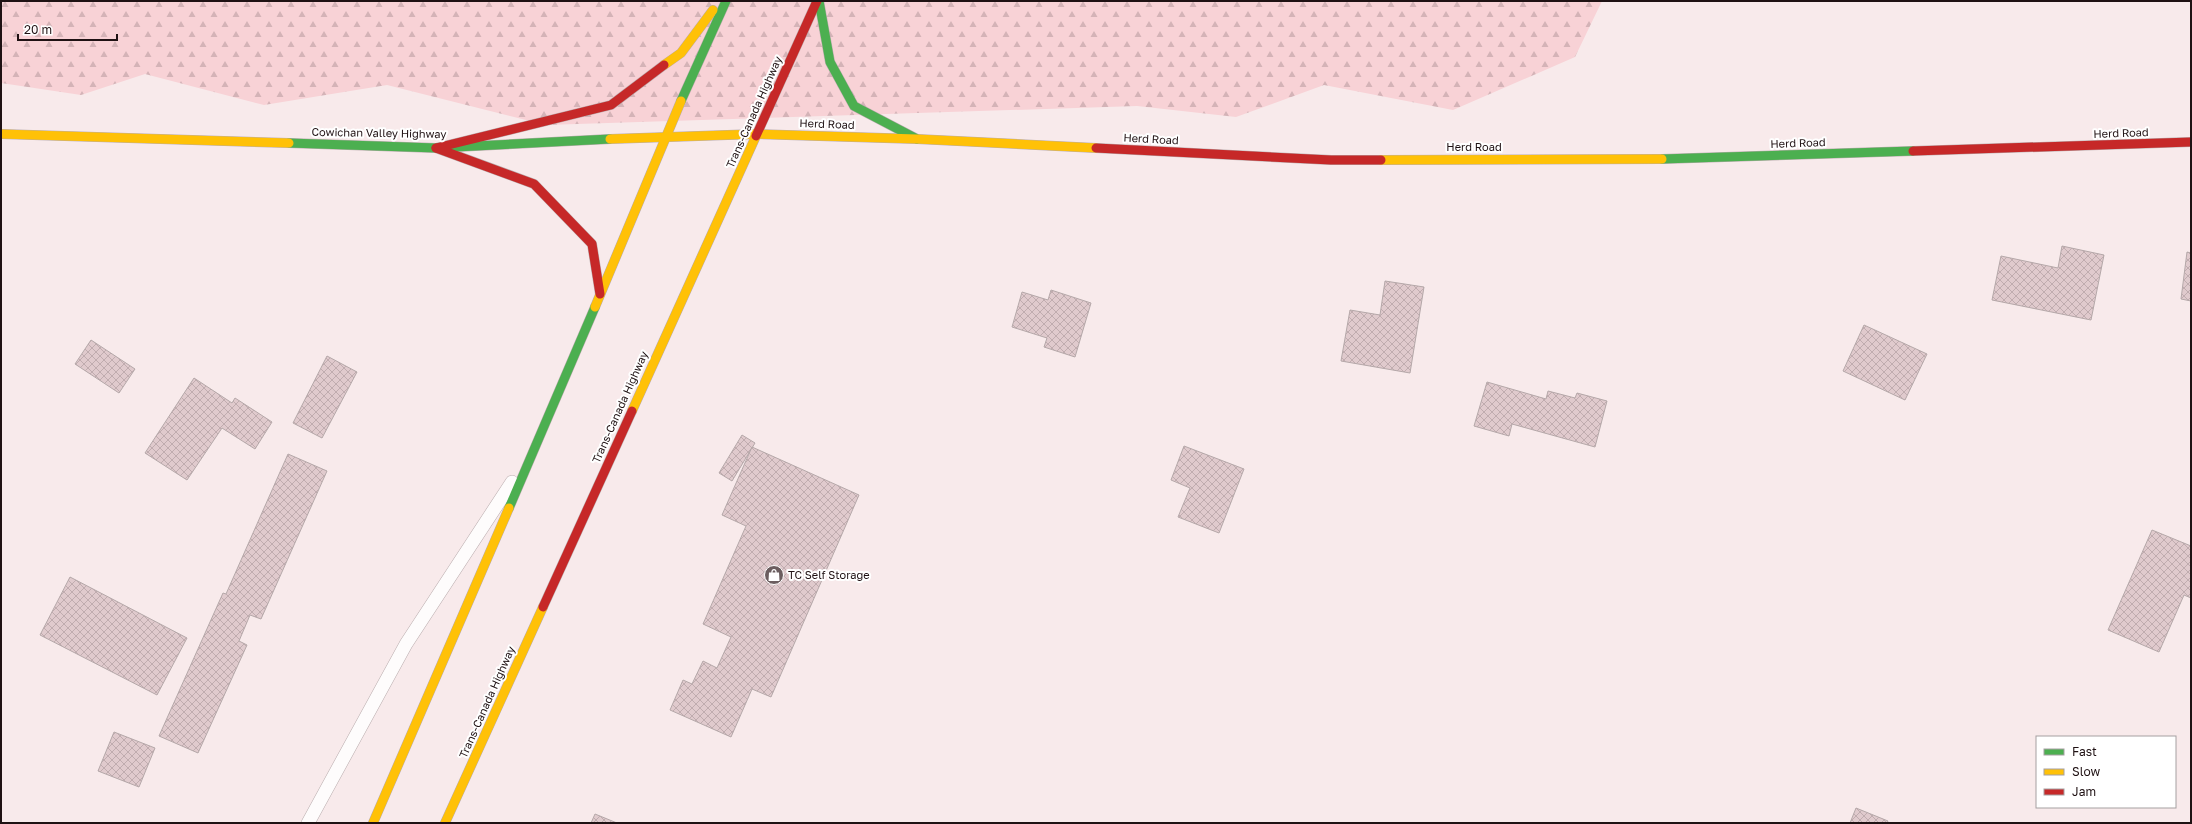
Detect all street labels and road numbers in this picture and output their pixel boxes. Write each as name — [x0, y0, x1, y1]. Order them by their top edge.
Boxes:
street label: Trans-Canada Highway — [723, 54, 784, 170]
street label: Herd Road — [799, 116, 855, 131]
street label: Cowichan Valley Highway — [311, 125, 447, 140]
street label: Herd Road — [2093, 125, 2149, 140]
street label: Herd Road — [1123, 131, 1179, 146]
street label: Herd Road — [1770, 135, 1826, 150]
street label: Herd Road — [1446, 140, 1502, 153]
street label: Trans-Canada Highway — [589, 349, 650, 465]
street label: Trans-Canada Highway — [456, 644, 517, 760]

